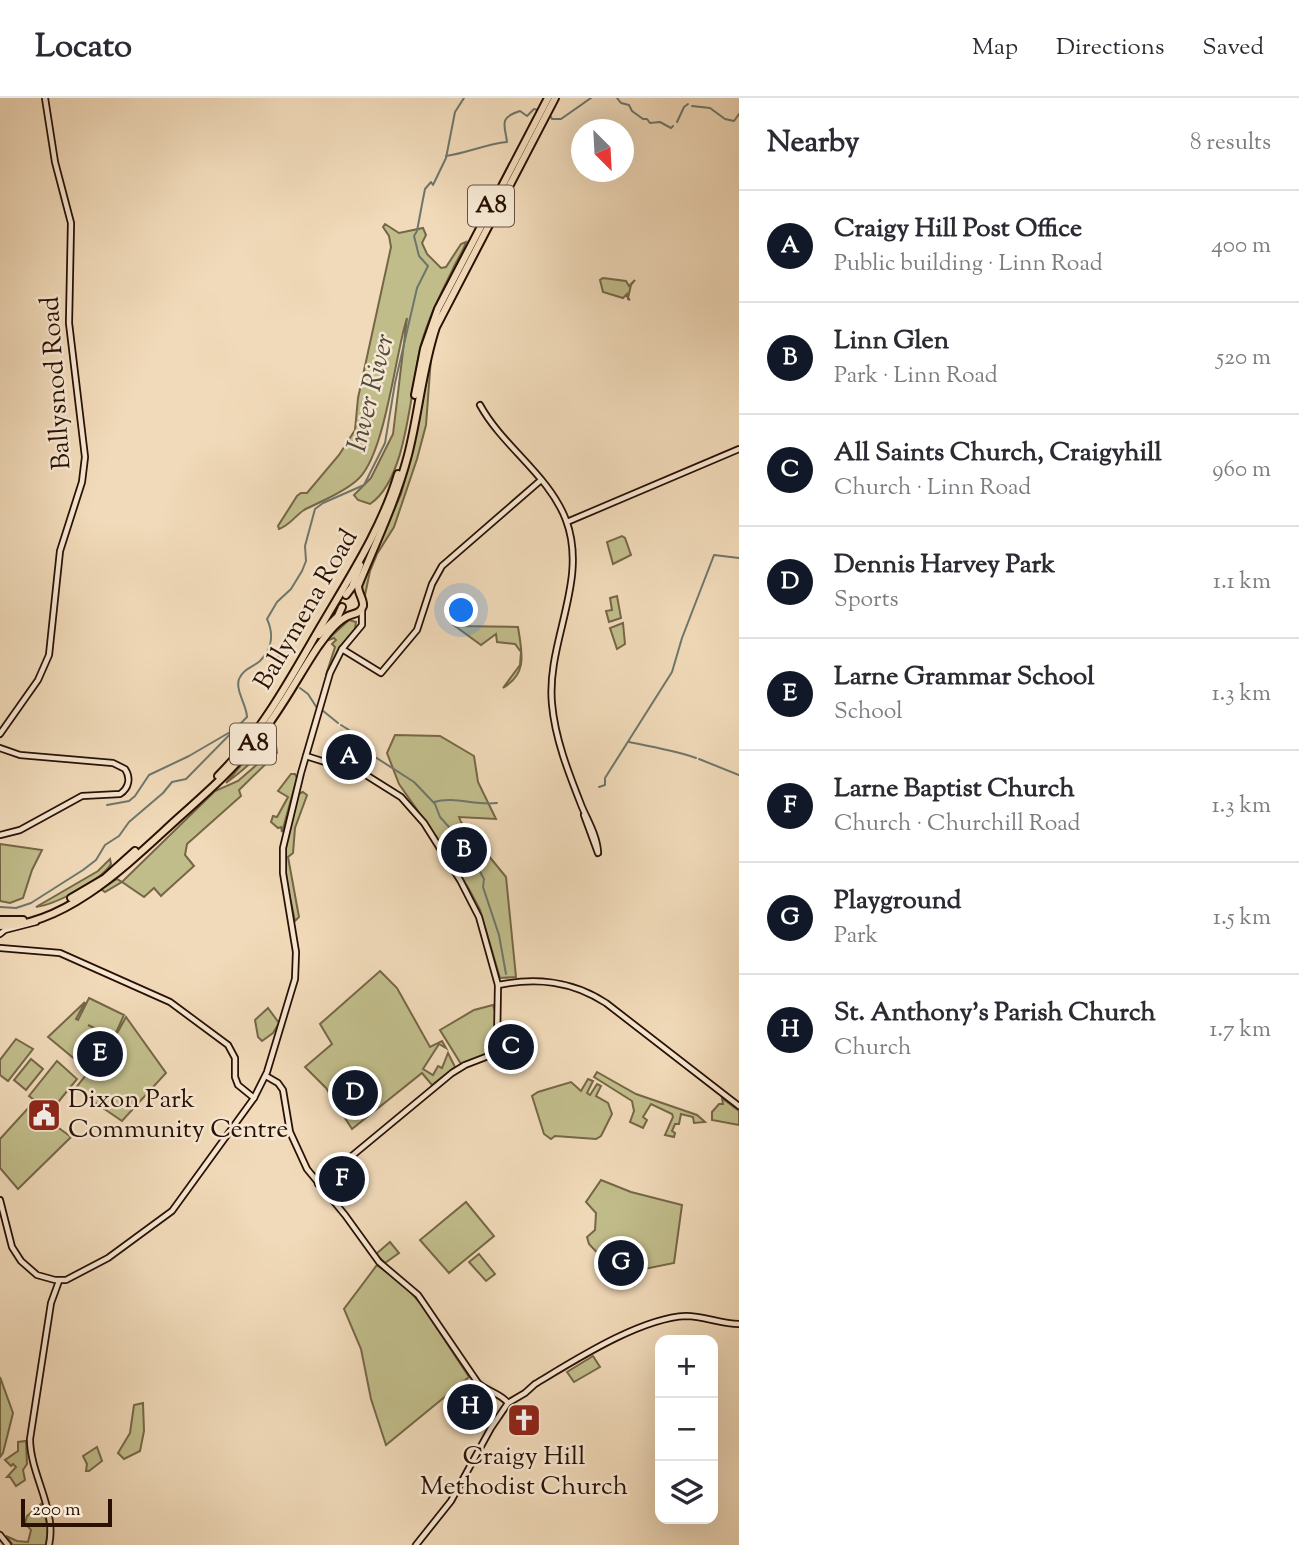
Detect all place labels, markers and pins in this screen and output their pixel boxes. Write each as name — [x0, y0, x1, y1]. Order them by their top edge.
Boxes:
pin: A — [326, 731, 372, 783]
pin: B — [441, 824, 487, 876]
pin: C — [488, 1021, 534, 1073]
pin: E — [77, 1028, 123, 1080]
pin: D — [332, 1067, 378, 1119]
place label: Dixon Park Community Centre — [68, 1082, 288, 1149]
public building icon: Dixon Park Community Centre — [25, 1096, 63, 1134]
pin: F — [319, 1153, 365, 1205]
pin: G — [598, 1237, 644, 1289]
pin: H — [447, 1381, 493, 1433]
church icon: Craigy Hill Methodist Church — [505, 1401, 543, 1439]
place label: Craigy Hill Methodist Church — [420, 1439, 628, 1506]

